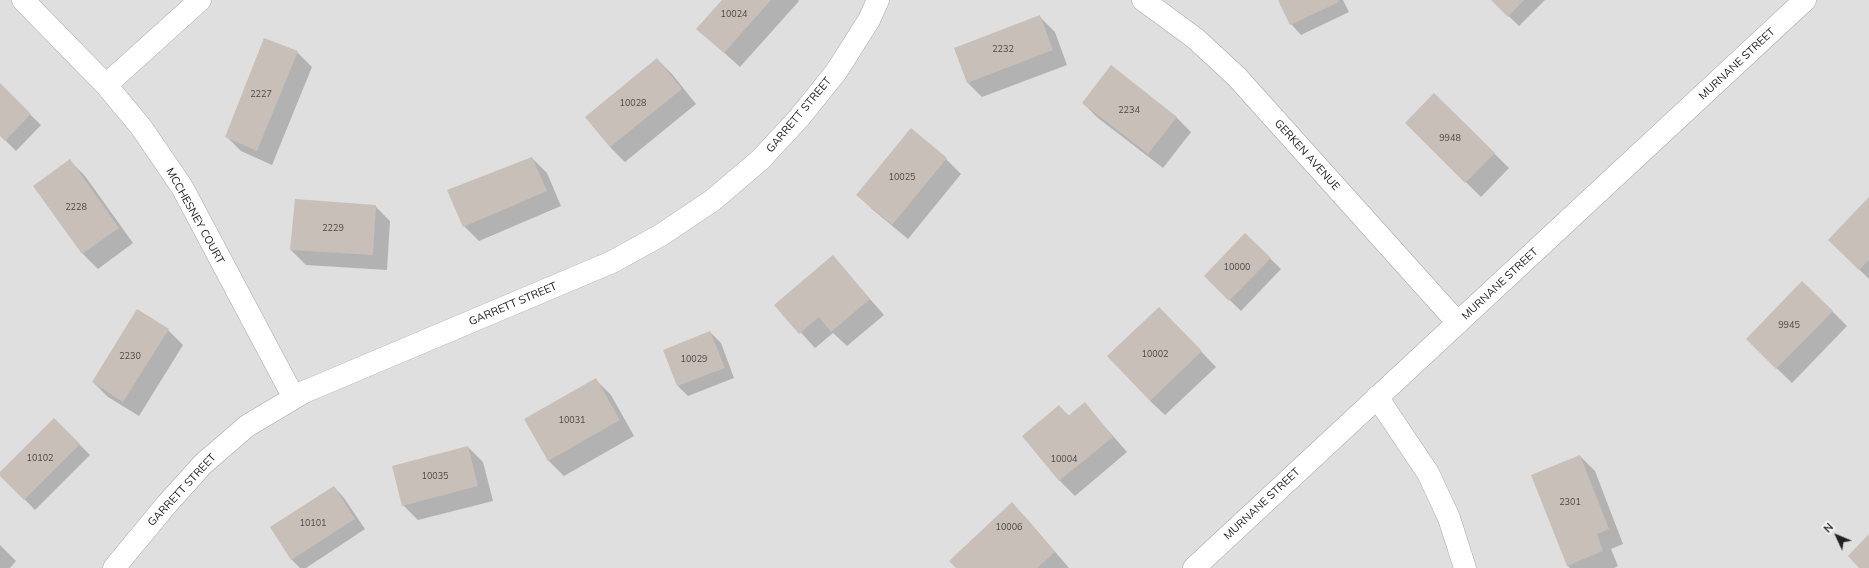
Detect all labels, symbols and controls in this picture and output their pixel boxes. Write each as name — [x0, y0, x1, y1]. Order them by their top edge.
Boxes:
house number: 10024 — [721, 9, 747, 19]
street label: MURNANE STREET — [1696, 25, 1778, 103]
house number: 2232 — [992, 44, 1014, 54]
street label: GARRETT STREET — [764, 75, 834, 155]
house number: 2227 — [250, 89, 272, 99]
house number: 10028 — [620, 98, 646, 108]
house number: 2234 — [1118, 105, 1140, 115]
street label: GERKEN AVENUE — [1272, 117, 1342, 193]
house number: 9948 — [1439, 133, 1461, 143]
street label: MCCHESNEY COURT — [163, 166, 227, 266]
house number: 10025 — [889, 172, 915, 182]
house number: 2228 — [65, 202, 87, 212]
house number: 2229 — [322, 223, 344, 233]
street label: MURNANE STREET — [1459, 245, 1541, 323]
house number: 10000 — [1224, 262, 1250, 272]
street label: GARRETT STREET — [467, 279, 559, 329]
house number: 9945 — [1778, 320, 1800, 330]
house number: 10002 — [1142, 349, 1168, 359]
house number: 2230 — [119, 351, 141, 361]
house number: 10029 — [681, 354, 707, 364]
house number: 10031 — [559, 415, 585, 425]
street label: GARRETT STREET — [145, 451, 219, 529]
house number: 10102 — [27, 453, 53, 463]
house number: 10004 — [1051, 454, 1077, 464]
street label: MURNANE STREET — [1221, 465, 1303, 543]
house number: 10035 — [422, 471, 448, 481]
house number: 2301 — [1559, 497, 1581, 507]
north arrow — [1817, 516, 1857, 556]
house number: 10101 — [300, 518, 326, 528]
text: N — [1820, 520, 1836, 536]
house number: 10006 — [996, 522, 1022, 532]

